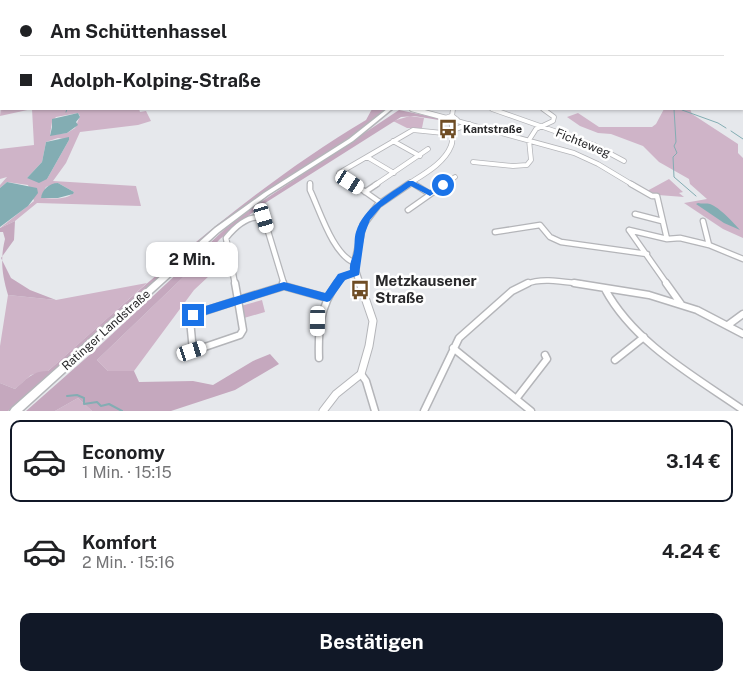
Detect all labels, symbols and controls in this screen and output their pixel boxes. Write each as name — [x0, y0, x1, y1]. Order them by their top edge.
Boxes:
text: Am Schüttenhassel — [50, 20, 227, 42]
text: Adolph-Kolping-Straße — [50, 69, 261, 91]
bus stop icon: Kantstraße — [437, 118, 459, 140]
place label: Kantstraße — [463, 123, 522, 135]
street label: Fichteweg — [554, 126, 612, 160]
car — [333, 168, 366, 196]
route start — [432, 174, 454, 196]
car — [252, 201, 275, 235]
callout: 2 Min. — [147, 242, 239, 278]
text: 2 Min. — [169, 250, 215, 269]
place label: Metzkausener Straße — [375, 272, 477, 306]
bus stop icon: Metzkausener Straße — [349, 279, 371, 301]
street label: Ratinger Landstraße — [59, 287, 153, 373]
route end — [182, 304, 204, 326]
car — [310, 306, 325, 336]
car — [175, 339, 208, 363]
icon: car — [22, 439, 67, 484]
text: Economy — [82, 441, 165, 463]
text: 3.14 € — [666, 450, 721, 472]
text: 1 Min. · 15:15 — [82, 463, 172, 482]
icon: car — [22, 529, 67, 574]
text: Komfort — [82, 531, 157, 553]
text: 4.24 € — [662, 540, 721, 562]
text: 2 Min. · 15:16 — [82, 553, 175, 572]
button: Bestätigen — [20, 613, 723, 671]

